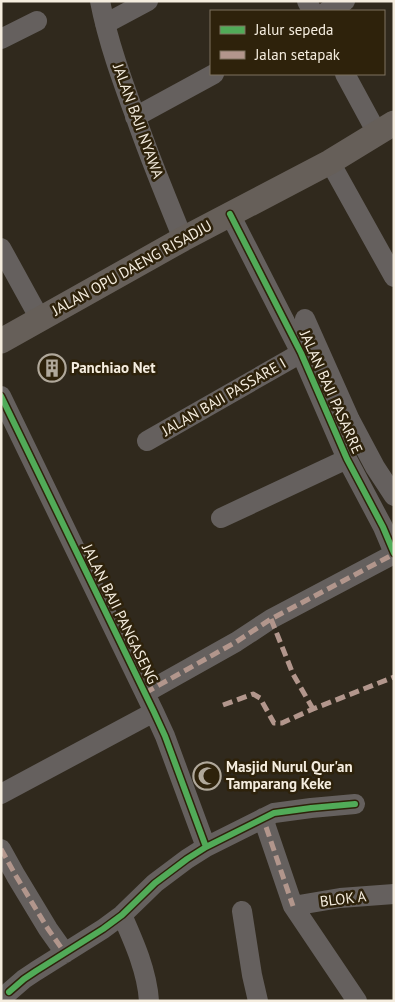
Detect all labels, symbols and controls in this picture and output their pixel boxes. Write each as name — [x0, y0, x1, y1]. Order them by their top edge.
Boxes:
legend — [210, 10, 385, 75]
text: Jalur sepeda — [254, 20, 334, 39]
text: Jalan setapak — [254, 45, 341, 64]
street label: JALAN BAJI NYAWA — [109, 60, 168, 181]
street label: JALAN OPU DAENG RISADJU — [48, 216, 215, 320]
street label: JALAN BAJI PASARRE — [295, 326, 367, 456]
building icon: Panchiao Net — [37, 353, 67, 383]
street label: JALAN BAJI PASSARE I — [157, 353, 289, 440]
place label: Panchiao Net — [71, 358, 156, 377]
street label: JALAN BAJI PANGASENG — [78, 540, 163, 687]
place label: Masjid Nurul Qur'an Tamparang Keke — [226, 757, 353, 793]
mosque icon: Masjid Nurul Qur'an Tamparang Keke — [192, 761, 222, 791]
street label: BLOK A — [319, 886, 368, 911]

